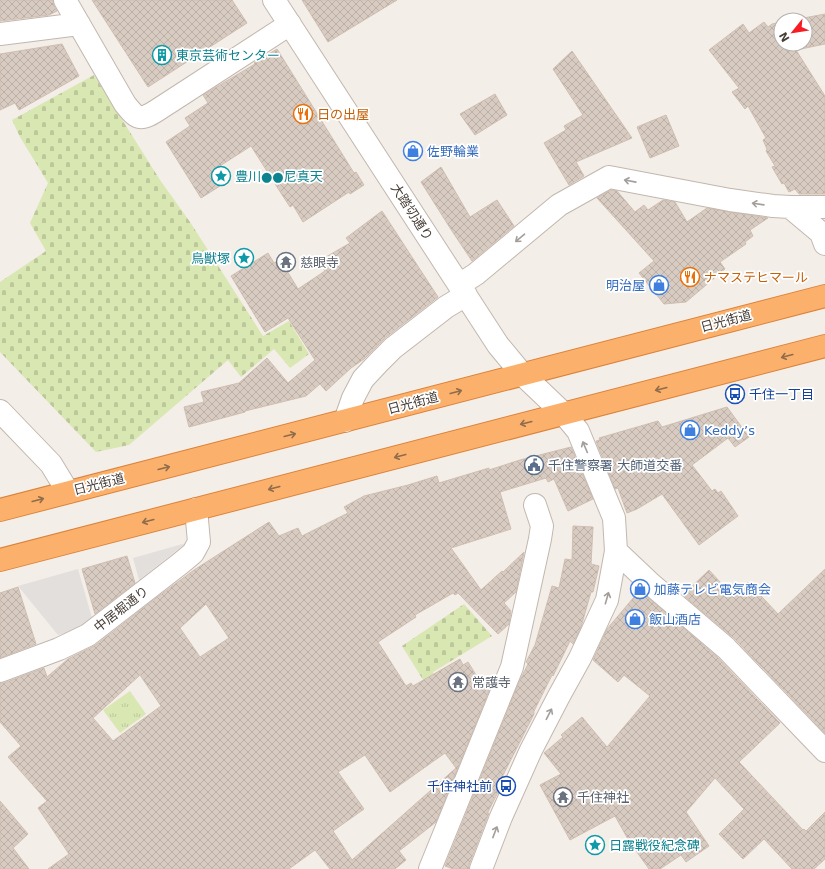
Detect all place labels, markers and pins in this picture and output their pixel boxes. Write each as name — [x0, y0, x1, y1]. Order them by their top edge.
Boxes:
building icon: 東京芸術センター — [151, 44, 173, 66]
place label: 東京芸術センター — [176, 48, 280, 63]
restaurant icon: 日の出屋 — [292, 103, 314, 125]
place label: 日の出屋 — [317, 107, 369, 122]
shop icon: 佐野輪業 — [402, 140, 424, 162]
place label: 佐野輪業 — [427, 144, 479, 159]
place icon: 豊川●●尼真天 — [210, 165, 232, 187]
place label: 豊川●●尼真天 — [235, 169, 323, 184]
place icon: 鳥獣塚 — [233, 247, 255, 269]
place label: 鳥獣塚 — [191, 251, 230, 266]
temple icon: 慈眼寺 — [275, 251, 297, 273]
place label: 慈眼寺 — [300, 255, 339, 270]
restaurant icon: ナマステヒマール — [679, 266, 701, 288]
place label: ナマステヒマール — [704, 270, 808, 285]
shop icon: 明治屋 — [648, 274, 670, 296]
place label: 明治屋 — [606, 278, 645, 293]
bus stop icon: 千住一丁目 — [724, 383, 746, 405]
place label: 千住一丁目 — [749, 387, 814, 402]
shop icon: Keddy’s — [679, 419, 701, 441]
place label: Keddy’s — [704, 423, 755, 438]
public building icon: 千住警察署 大師道交番 — [523, 454, 545, 476]
place label: 千住警察署 大師道交番 — [548, 458, 682, 473]
shop icon: 加藤テレビ電気商会 — [629, 578, 651, 600]
place label: 加藤テレビ電気商会 — [654, 582, 771, 597]
shop icon: 飯山酒店 — [624, 608, 646, 630]
place label: 飯山酒店 — [649, 612, 701, 627]
temple icon: 常護寺 — [447, 671, 469, 693]
place label: 常護寺 — [472, 675, 511, 690]
bus stop icon: 千住神社前 — [495, 775, 517, 797]
place label: 千住神社前 — [427, 779, 492, 794]
temple icon: 千住神社 — [552, 786, 574, 808]
place label: 千住神社 — [577, 790, 629, 805]
place icon: 日露戦役紀念碑 — [584, 834, 606, 856]
place label: 日露戦役紀念碑 — [609, 838, 700, 853]

